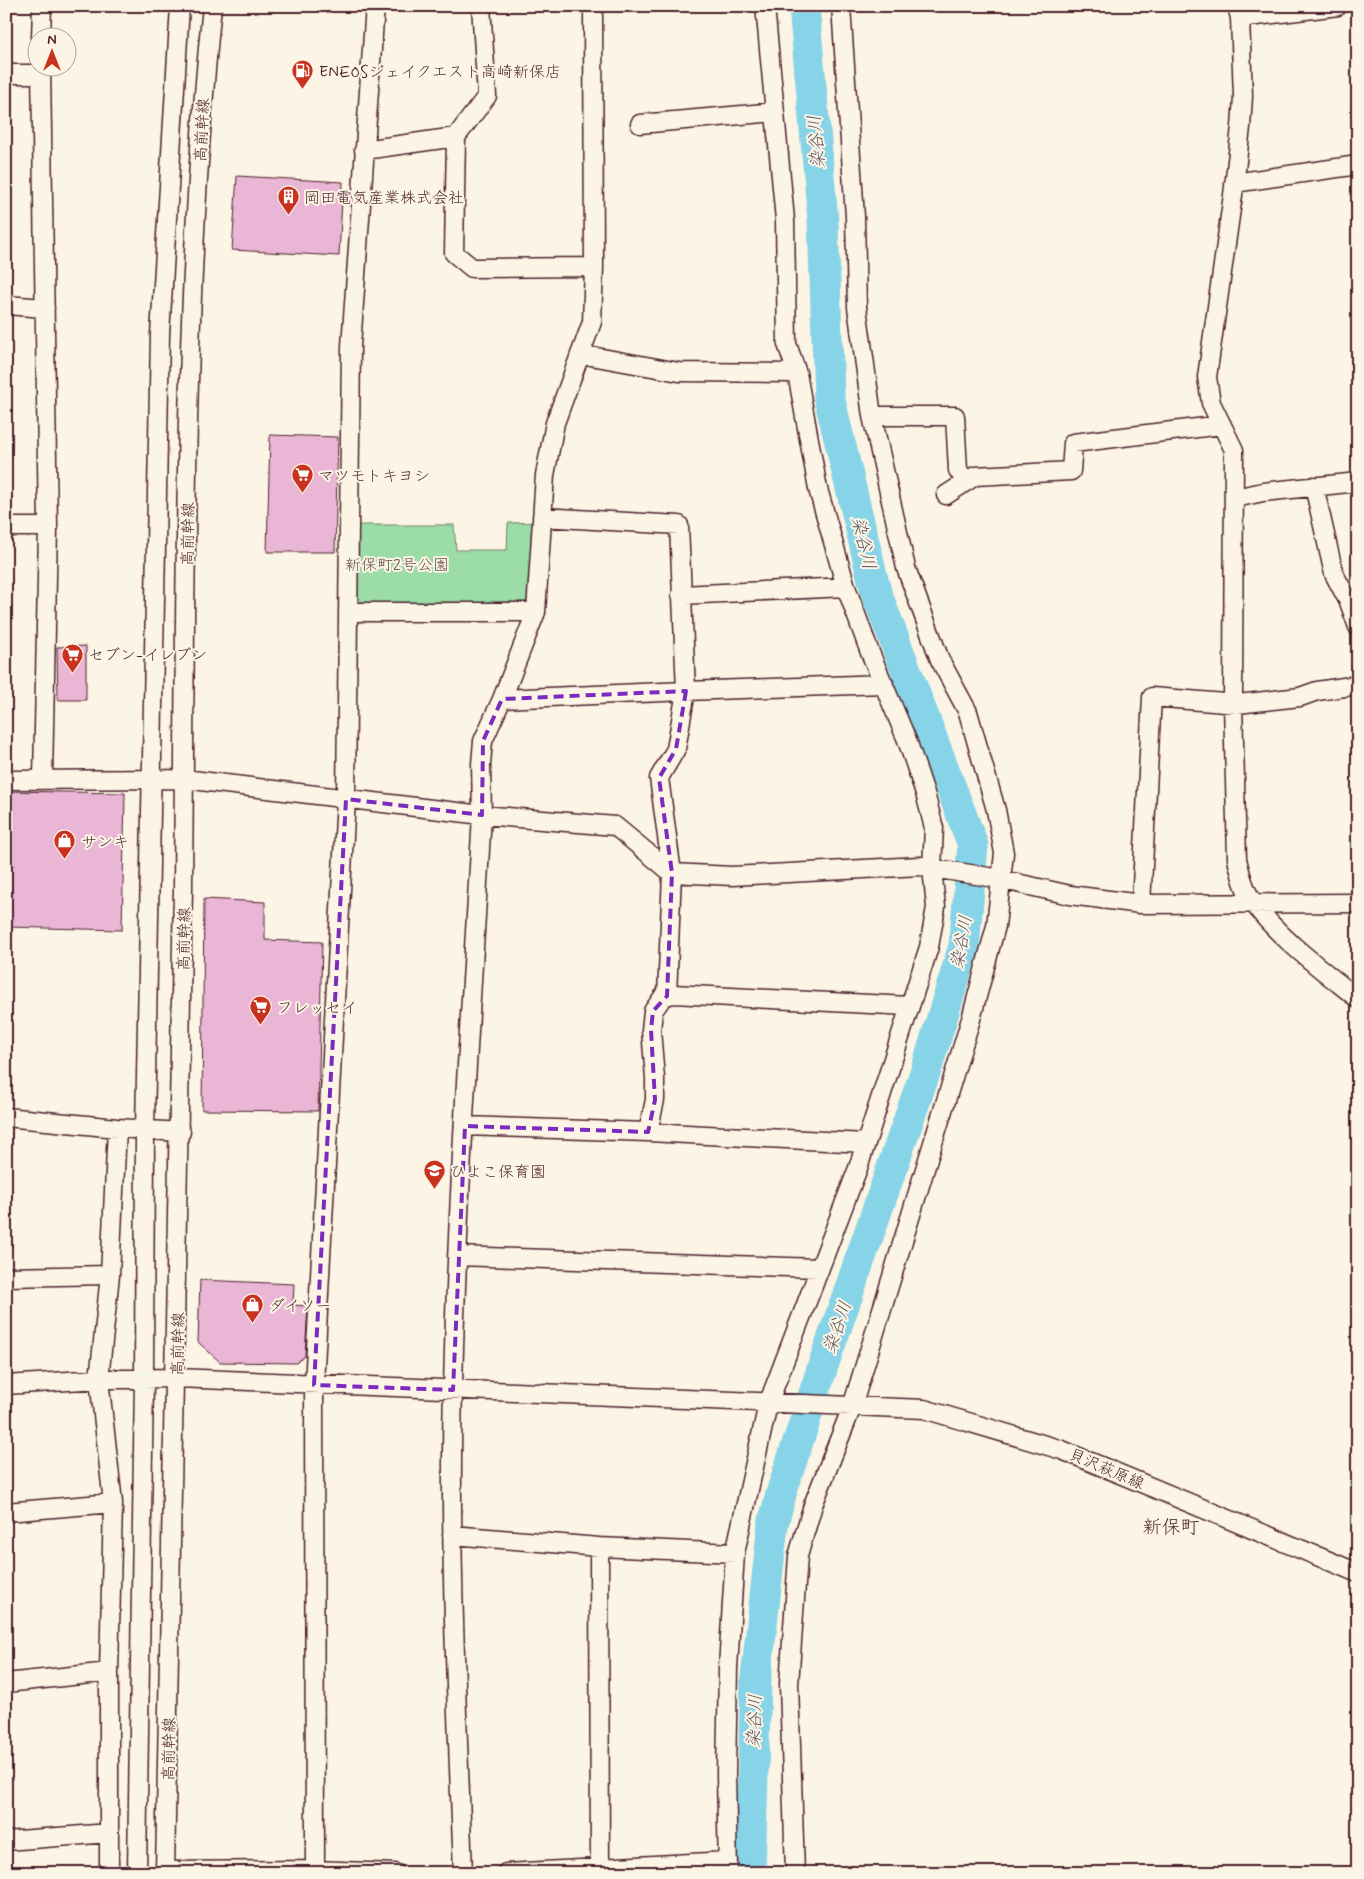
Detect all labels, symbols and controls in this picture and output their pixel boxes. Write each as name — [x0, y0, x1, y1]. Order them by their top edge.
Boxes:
north arrow — [28, 28, 78, 78]
text: N — [47, 31, 57, 49]
fuel station icon: ENEOSジェイクエスト高崎新保店 — [291, 59, 315, 90]
place label: ENEOSジェイクエスト高崎新保店 — [319, 62, 561, 83]
street label: 高前幹線 — [190, 98, 215, 163]
water label: 染谷川 — [803, 114, 831, 170]
building icon: 岡田電気産業株式会社 — [276, 185, 300, 216]
place label: 岡田電気産業株式会社 — [304, 188, 464, 209]
supermarket icon: マツモトキヨシ — [290, 463, 314, 494]
place label: マツモトキヨシ — [318, 466, 430, 487]
street label: 高前幹線 — [177, 502, 200, 566]
water label: 染谷川 — [845, 514, 881, 572]
park label: 新保町2号公園 — [345, 555, 449, 576]
supermarket icon: セブン-イレブン — [60, 642, 84, 673]
place label: セブン-イレブン — [88, 645, 207, 666]
shop icon: サンキ — [53, 829, 77, 860]
place label: サンキ — [81, 832, 129, 853]
street label: 高前幹線 — [173, 907, 196, 971]
water label: 染谷川 — [945, 914, 978, 971]
supermarket icon: フレッセイ — [249, 995, 273, 1026]
place label: フレッセイ — [277, 998, 357, 1019]
school or university icon: ひよこ保育園 — [422, 1159, 446, 1190]
place label: ひよこ保育園 — [450, 1162, 546, 1183]
shop icon: ダイソー — [241, 1293, 265, 1324]
place label: ダイソー — [269, 1296, 331, 1317]
water label: 染谷川 — [818, 1298, 858, 1357]
street label: 高前幹線 — [167, 1312, 190, 1376]
street label: 貝沢萩原線 — [1065, 1444, 1147, 1495]
district label: 新保町 — [1142, 1515, 1200, 1540]
water label: 染谷川 — [742, 1694, 768, 1748]
street label: 高前幹線 — [158, 1717, 181, 1781]

